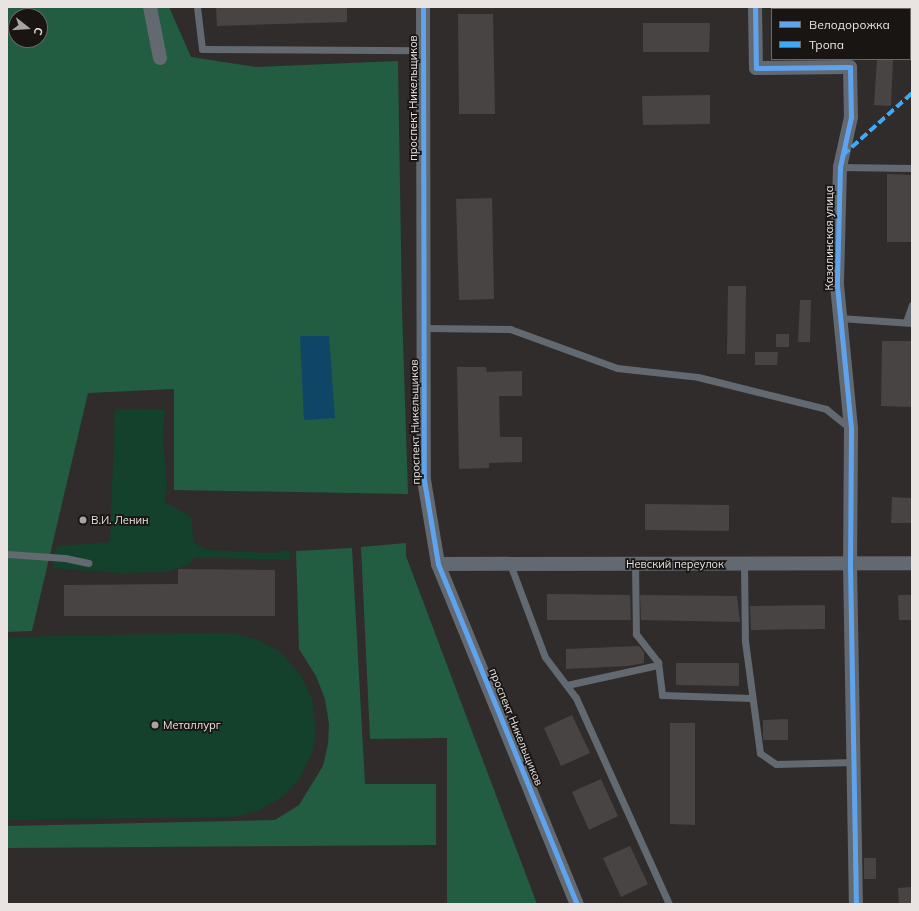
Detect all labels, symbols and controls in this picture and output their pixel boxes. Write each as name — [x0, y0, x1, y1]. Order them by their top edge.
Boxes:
north arrow — [8, 8, 48, 48]
legend — [771, 8, 911, 60]
text: Велодорожка — [809, 17, 890, 32]
text: С — [31, 26, 46, 37]
street label: проспект Никельщиков — [406, 35, 420, 161]
text: Тропа — [809, 37, 844, 52]
street label: Казалинская улица — [822, 186, 836, 290]
street label: проспект Никельщиков — [407, 359, 423, 485]
place label: В.И. Ленин — [91, 513, 149, 527]
marker: В.И. Ленин — [78, 515, 88, 525]
street label: Невский переулок — [626, 557, 724, 571]
street label: проспект Никельщиков — [486, 666, 546, 788]
place label: Металлург — [163, 718, 221, 732]
marker: Металлург — [150, 720, 160, 730]

